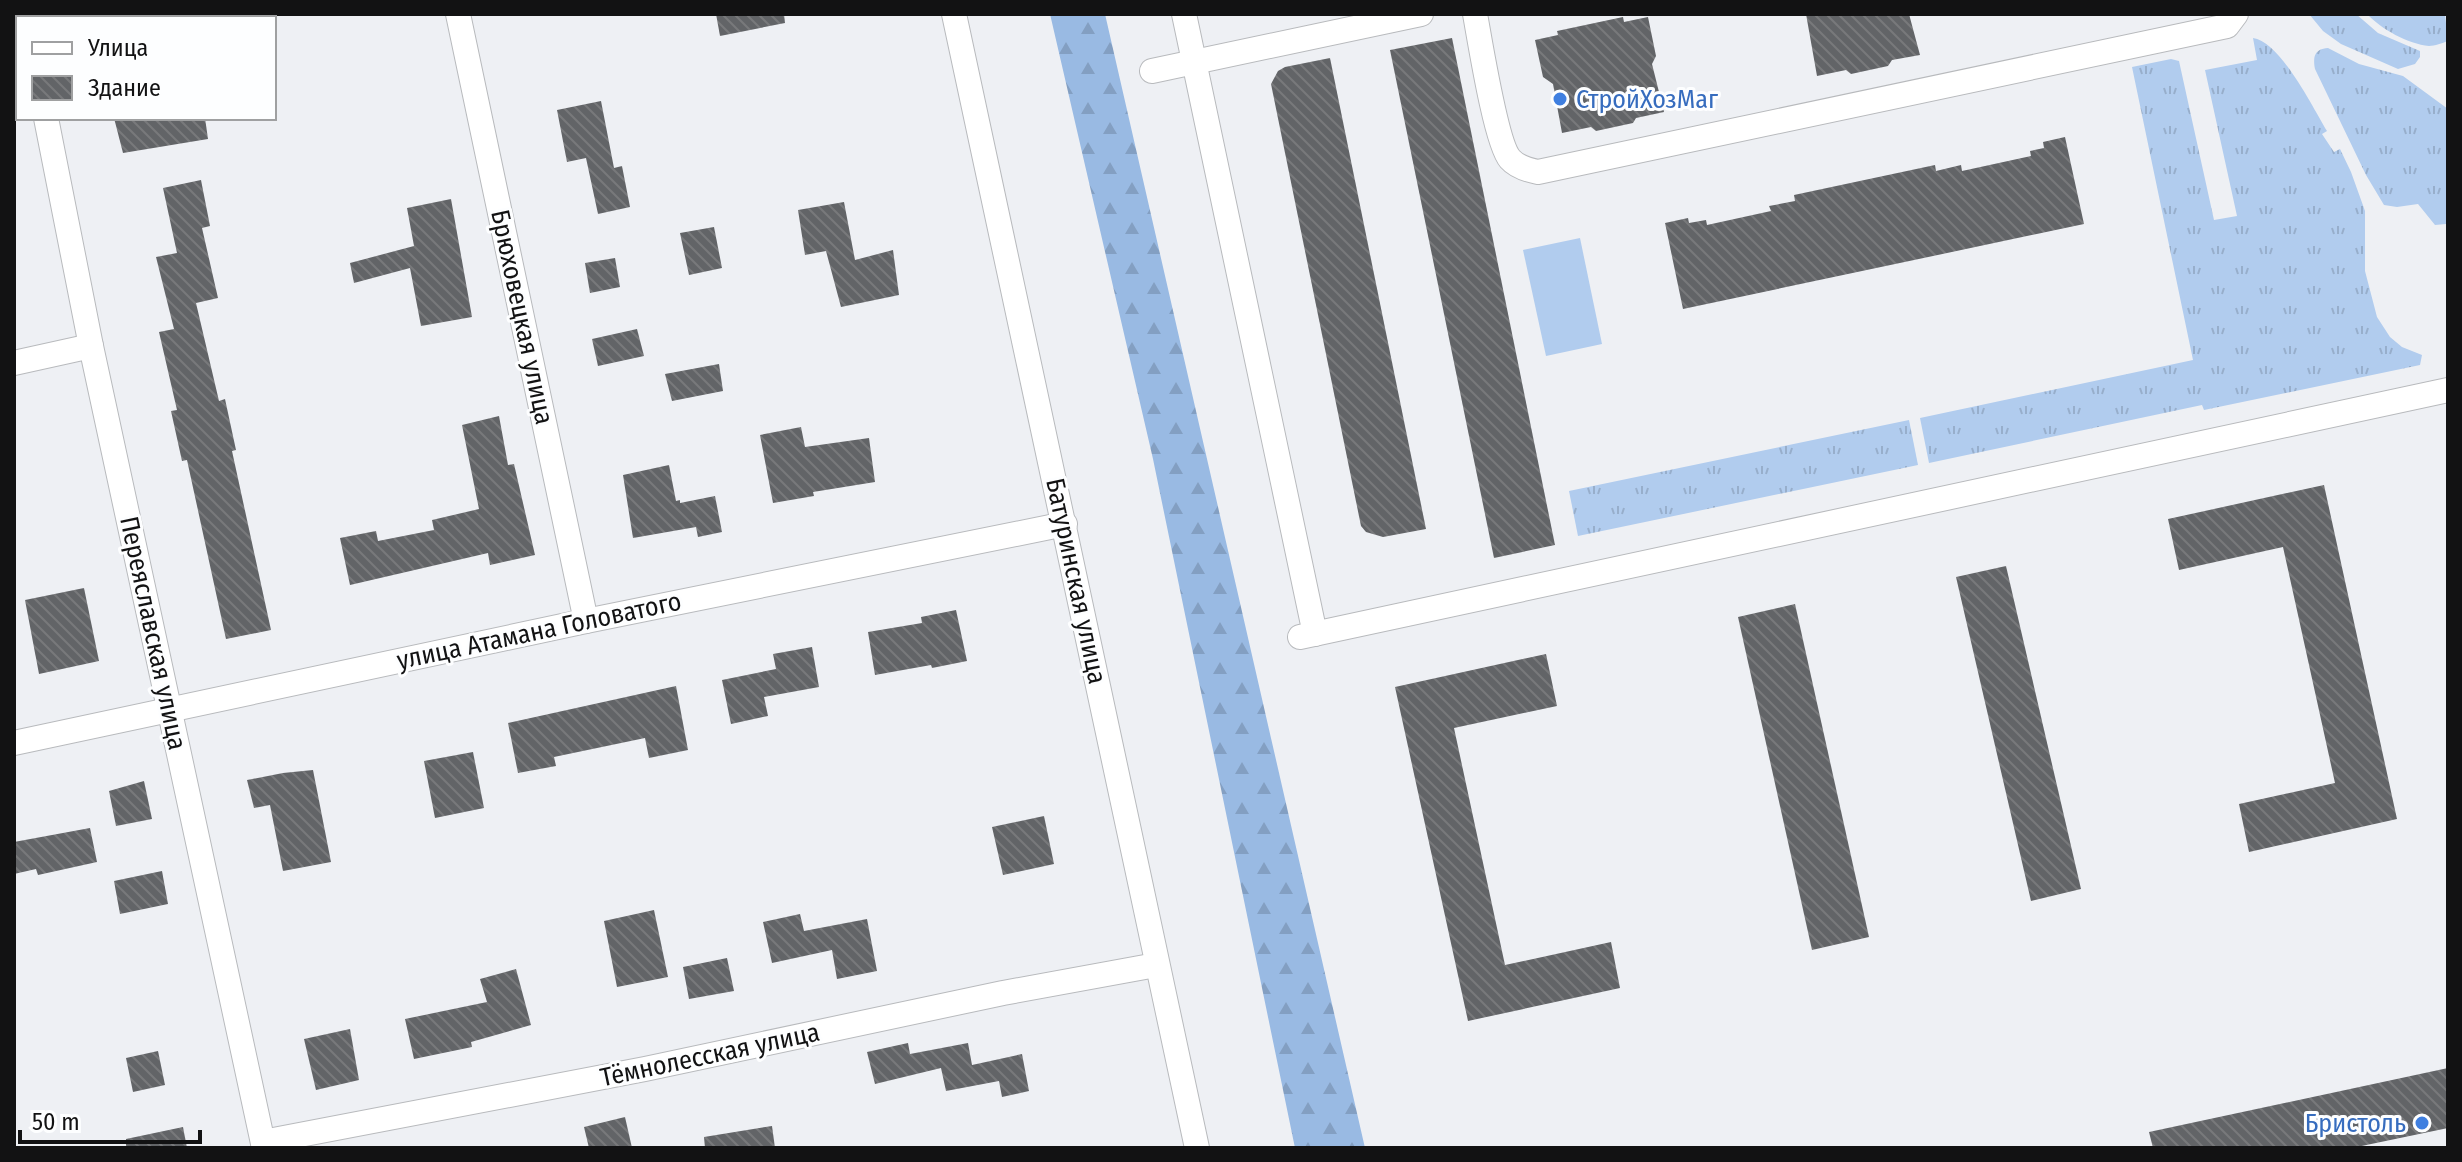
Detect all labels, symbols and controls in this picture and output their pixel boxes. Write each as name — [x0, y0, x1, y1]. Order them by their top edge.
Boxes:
legend — [16, 16, 276, 120]
text: Улица — [87, 34, 148, 62]
text: Здание — [88, 74, 161, 102]
place label: СтройХозМаг — [1576, 84, 1718, 115]
marker: СтройХозМаг — [1551, 90, 1569, 108]
street label: Брюховецкая улица — [484, 207, 560, 427]
street label: Батуринская улица — [1039, 475, 1113, 687]
street label: Переяславская улица — [113, 513, 193, 753]
street label: улица Атамана Головатого — [394, 586, 684, 676]
street label: Тёмнолесская улица — [598, 1017, 822, 1093]
scale bar — [20, 1094, 200, 1144]
text: 50 m — [32, 1108, 80, 1136]
place label: Бристоль — [2305, 1108, 2406, 1139]
marker: Бристоль — [2413, 1114, 2431, 1132]

